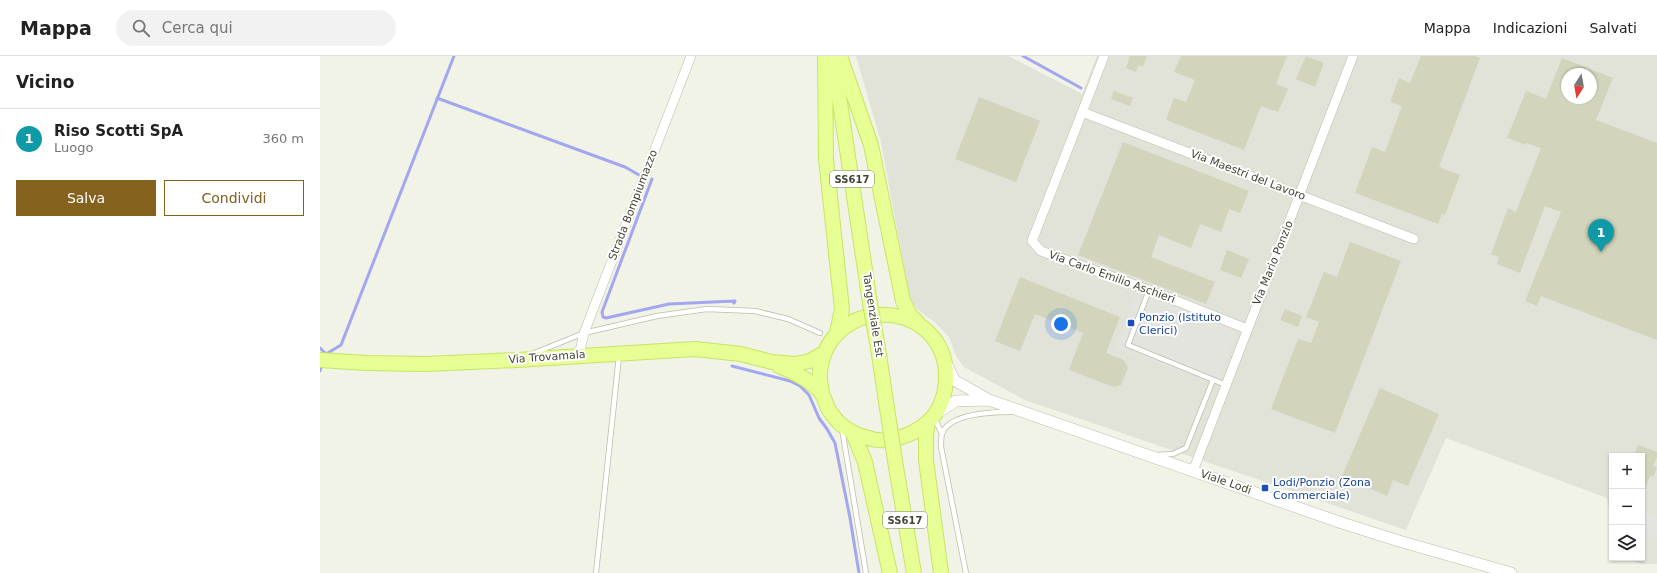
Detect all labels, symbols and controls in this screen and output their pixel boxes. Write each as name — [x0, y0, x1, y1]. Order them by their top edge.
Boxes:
search box — [116, 10, 396, 46]
text: Mappa — [20, 17, 92, 39]
icon: search — [130, 17, 152, 39]
text: Cerca qui — [162, 19, 233, 37]
text: Mappa — [1424, 20, 1471, 36]
text: Indicazioni — [1493, 20, 1567, 36]
text: Salvati — [1589, 20, 1637, 36]
north arrow — [1561, 68, 1597, 104]
text: Vicino — [16, 72, 74, 92]
text: Riso Scotti SpA — [54, 122, 183, 140]
text: 1 — [24, 131, 34, 146]
text: 360 m — [262, 131, 304, 146]
text: Luogo — [54, 140, 93, 155]
street label: Via Maestri del Lavoro — [1189, 147, 1308, 203]
street label: Strada Bompiumazzo — [606, 148, 660, 262]
road number: SS617 — [830, 171, 874, 187]
button: Salva — [16, 180, 156, 216]
button: Condividi — [164, 180, 304, 216]
street label: Via Mario Ponzio — [1250, 219, 1296, 307]
pin: 1 — [1588, 219, 1614, 252]
street label: Via Carlo Emilio Aschieri — [1047, 248, 1177, 306]
street label: Tangenziale Est — [860, 271, 886, 359]
place label: Ponzio (Istituto Clerici) — [1139, 311, 1221, 337]
your location — [1051, 314, 1071, 334]
marker: Ponzio (Istituto Clerici) — [1126, 318, 1136, 328]
street label: Via Trovamala — [508, 348, 586, 366]
map controls — [1609, 453, 1645, 561]
button: + — [1609, 453, 1645, 489]
street label: Viale Lodi — [1199, 467, 1253, 497]
place label: Lodi/Ponzio (Zona Commerciale) — [1273, 476, 1371, 502]
marker: Lodi/Ponzio (Zona Commerciale) — [1260, 483, 1270, 493]
button: − — [1609, 489, 1645, 525]
road number: SS617 — [883, 512, 927, 528]
button: layers — [1609, 525, 1645, 561]

